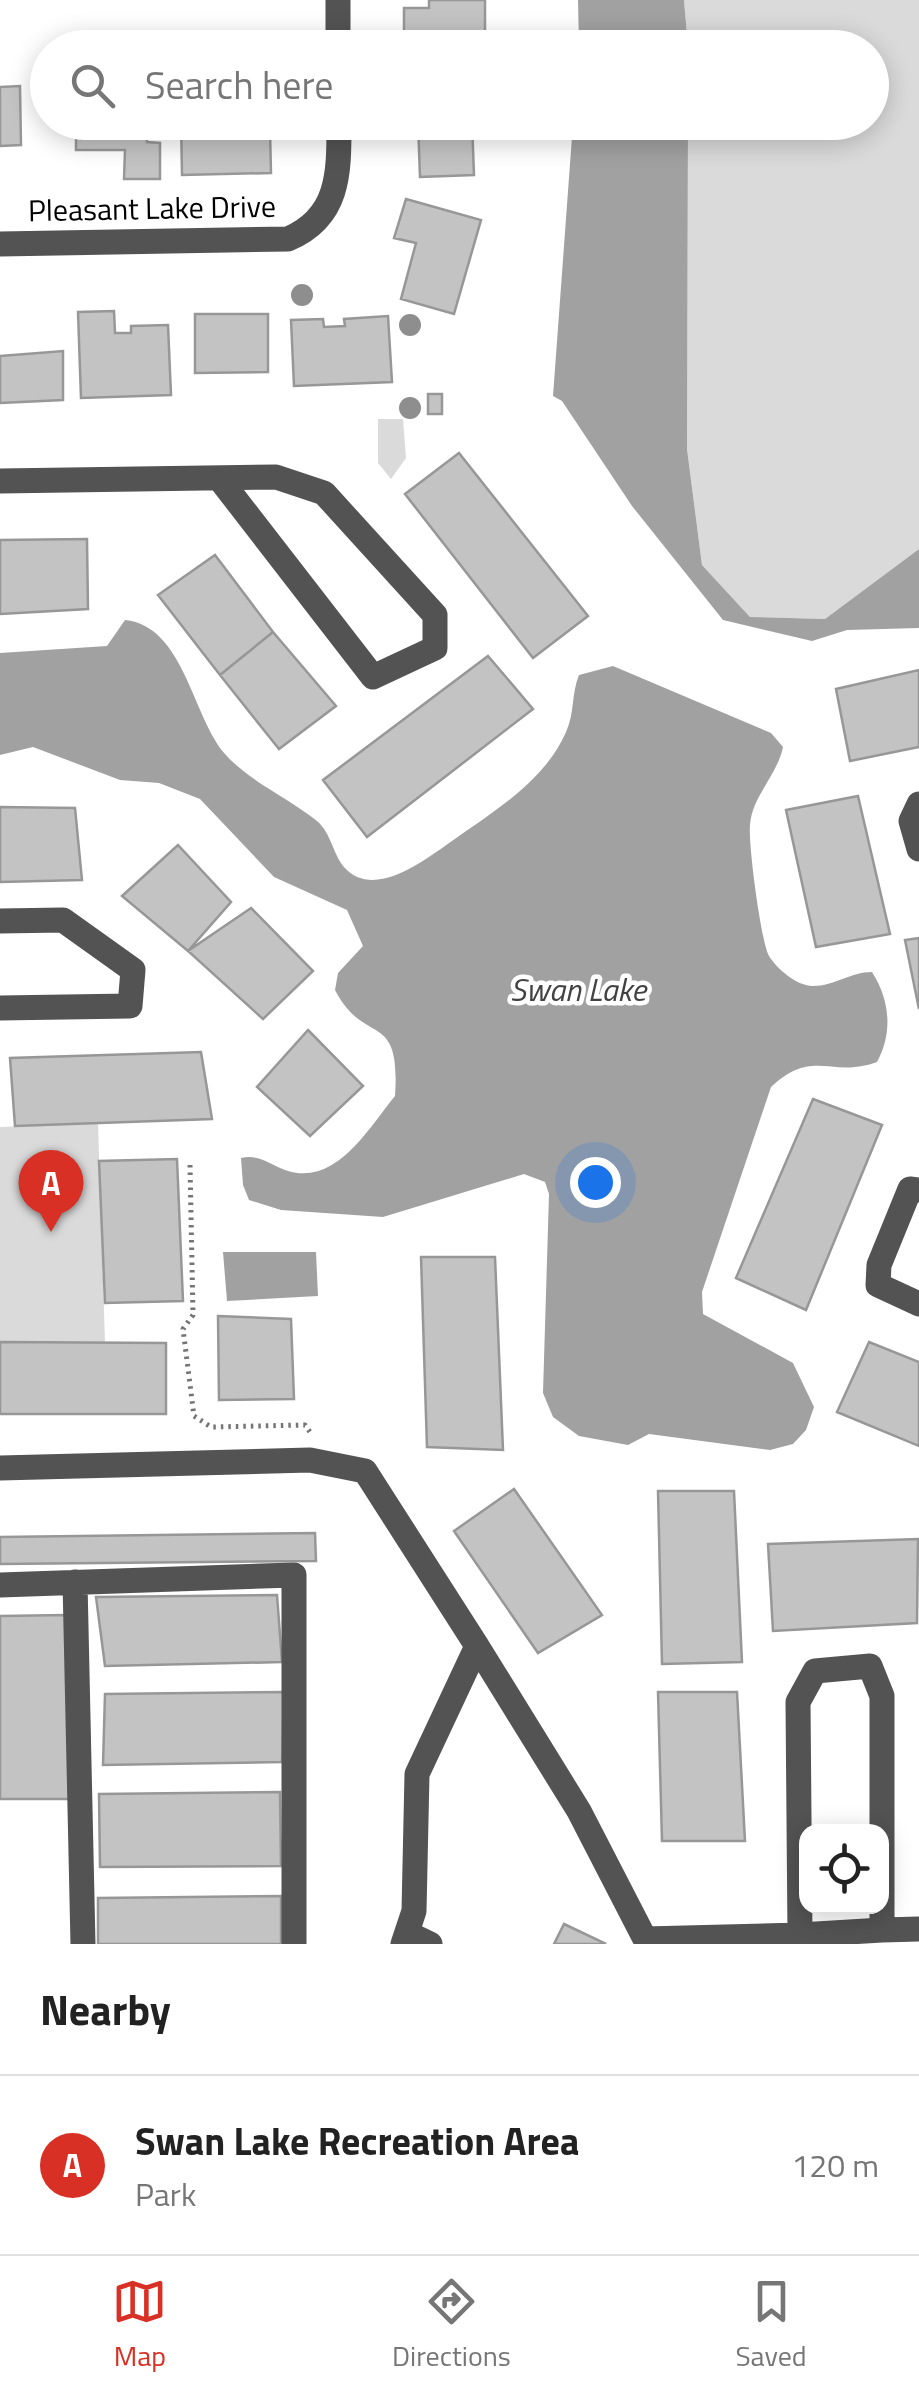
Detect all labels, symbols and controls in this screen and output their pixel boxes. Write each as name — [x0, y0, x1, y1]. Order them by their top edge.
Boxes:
search box — [30, 30, 889, 140]
text: Search here — [145, 56, 333, 114]
icon: search — [65, 58, 120, 113]
street label: Pleasant Lake Drive — [28, 183, 276, 233]
water label: Swan Lake — [510, 965, 648, 1013]
pin: A — [18, 1150, 84, 1232]
your location — [570, 1157, 621, 1208]
map controls — [799, 1824, 889, 1914]
button: locate — [799, 1824, 889, 1914]
text: Nearby — [40, 1977, 171, 2041]
text: Swan Lake Recreation Area — [135, 2112, 579, 2170]
text: A — [63, 2141, 82, 2189]
text: 120 m — [791, 2141, 879, 2189]
text: Park — [135, 2170, 196, 2218]
tab: Map — [112, 2274, 167, 2377]
tab: Directions — [392, 2274, 511, 2377]
tab: Saved — [735, 2274, 807, 2377]

